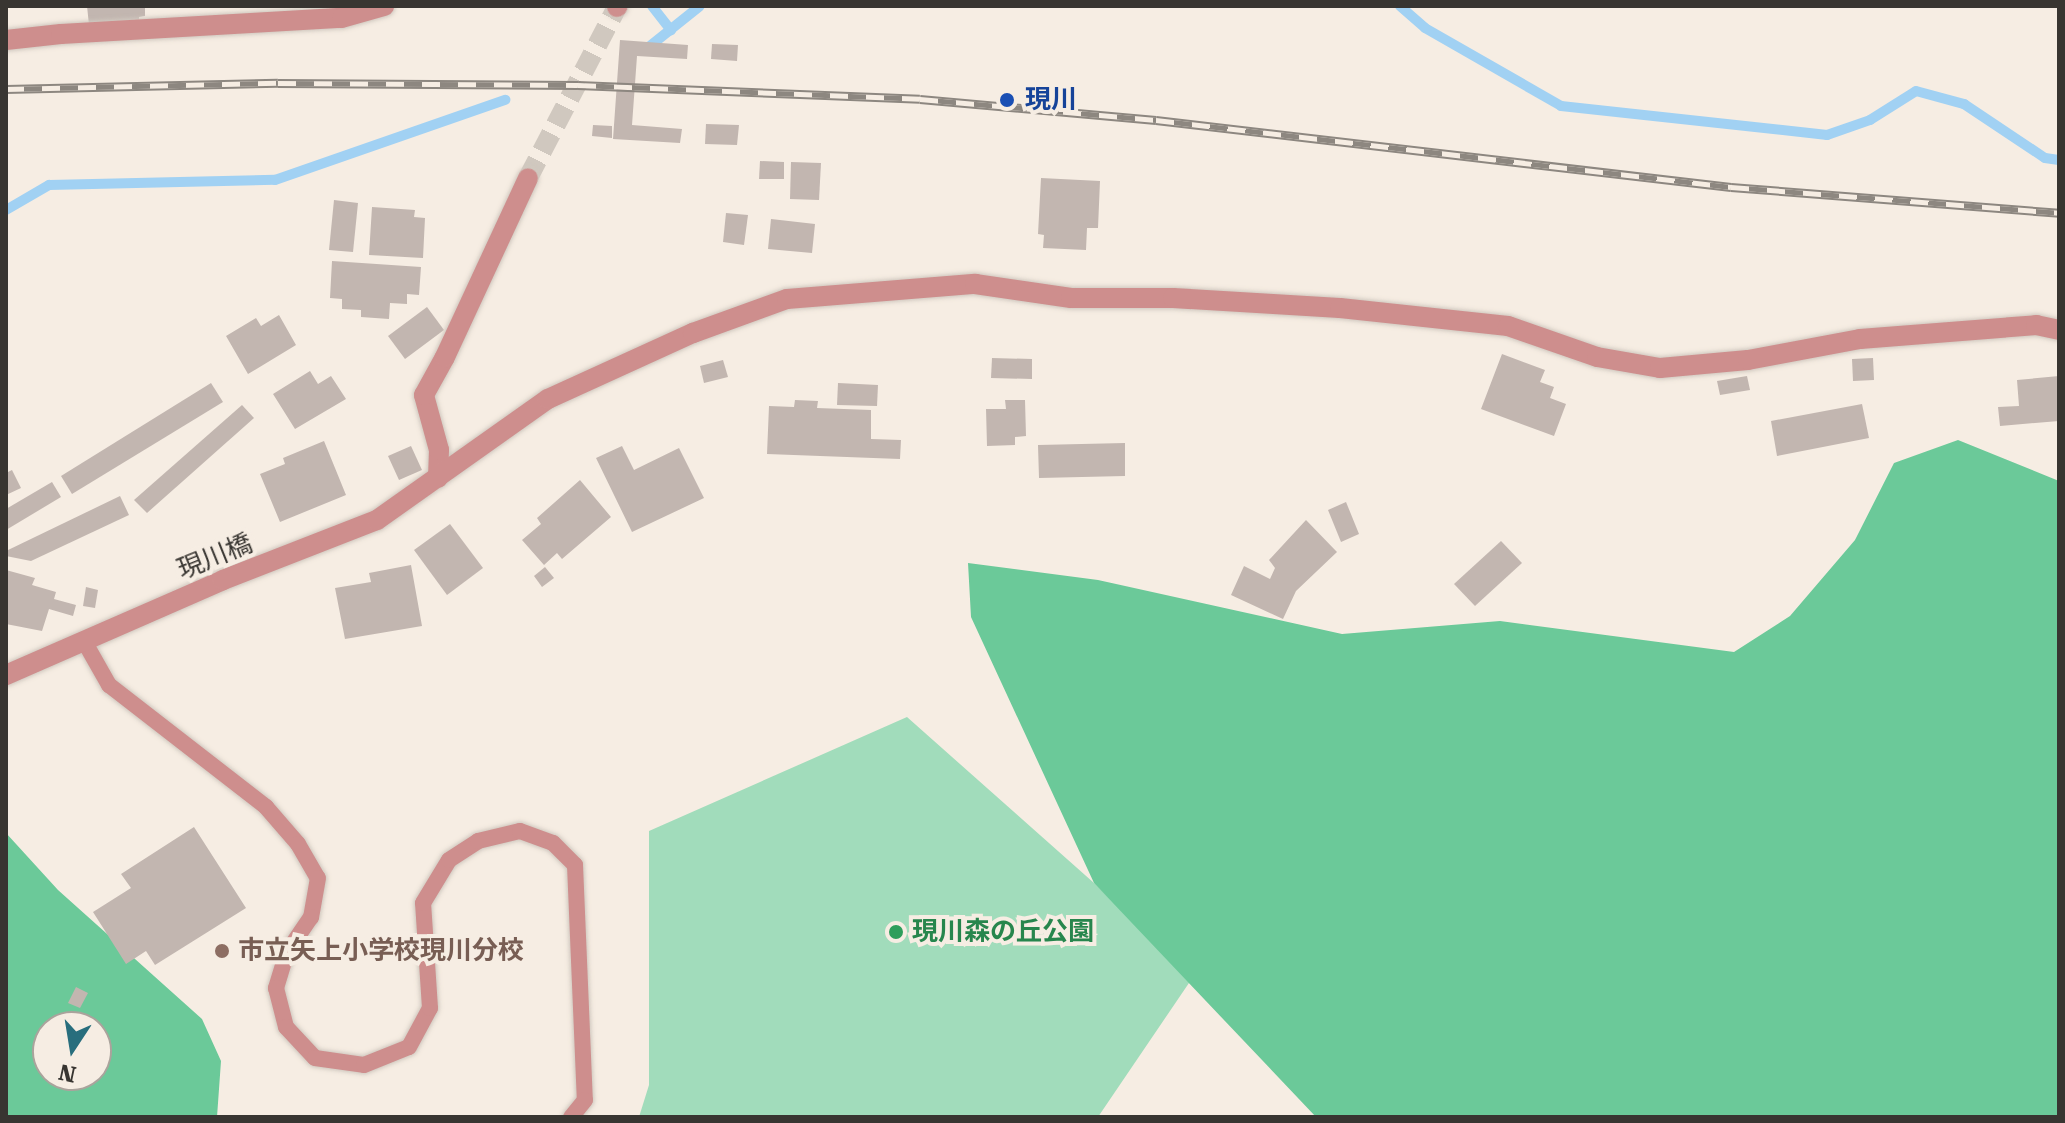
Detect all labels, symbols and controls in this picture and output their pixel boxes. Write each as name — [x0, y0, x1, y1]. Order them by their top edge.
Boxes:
place label: 現川 — [1025, 84, 1077, 116]
marker: 現川 — [996, 89, 1018, 111]
street label: 現川橋 — [173, 528, 257, 586]
place label: 現川森の丘公園 — [912, 916, 1094, 948]
marker: 現川森の丘公園 — [887, 923, 905, 941]
place label: 市立矢上小学校現川分校 — [238, 935, 524, 967]
marker: 市立矢上小学校現川分校 — [213, 942, 231, 960]
north arrow — [32, 1011, 112, 1091]
text: N — [56, 1059, 78, 1087]

